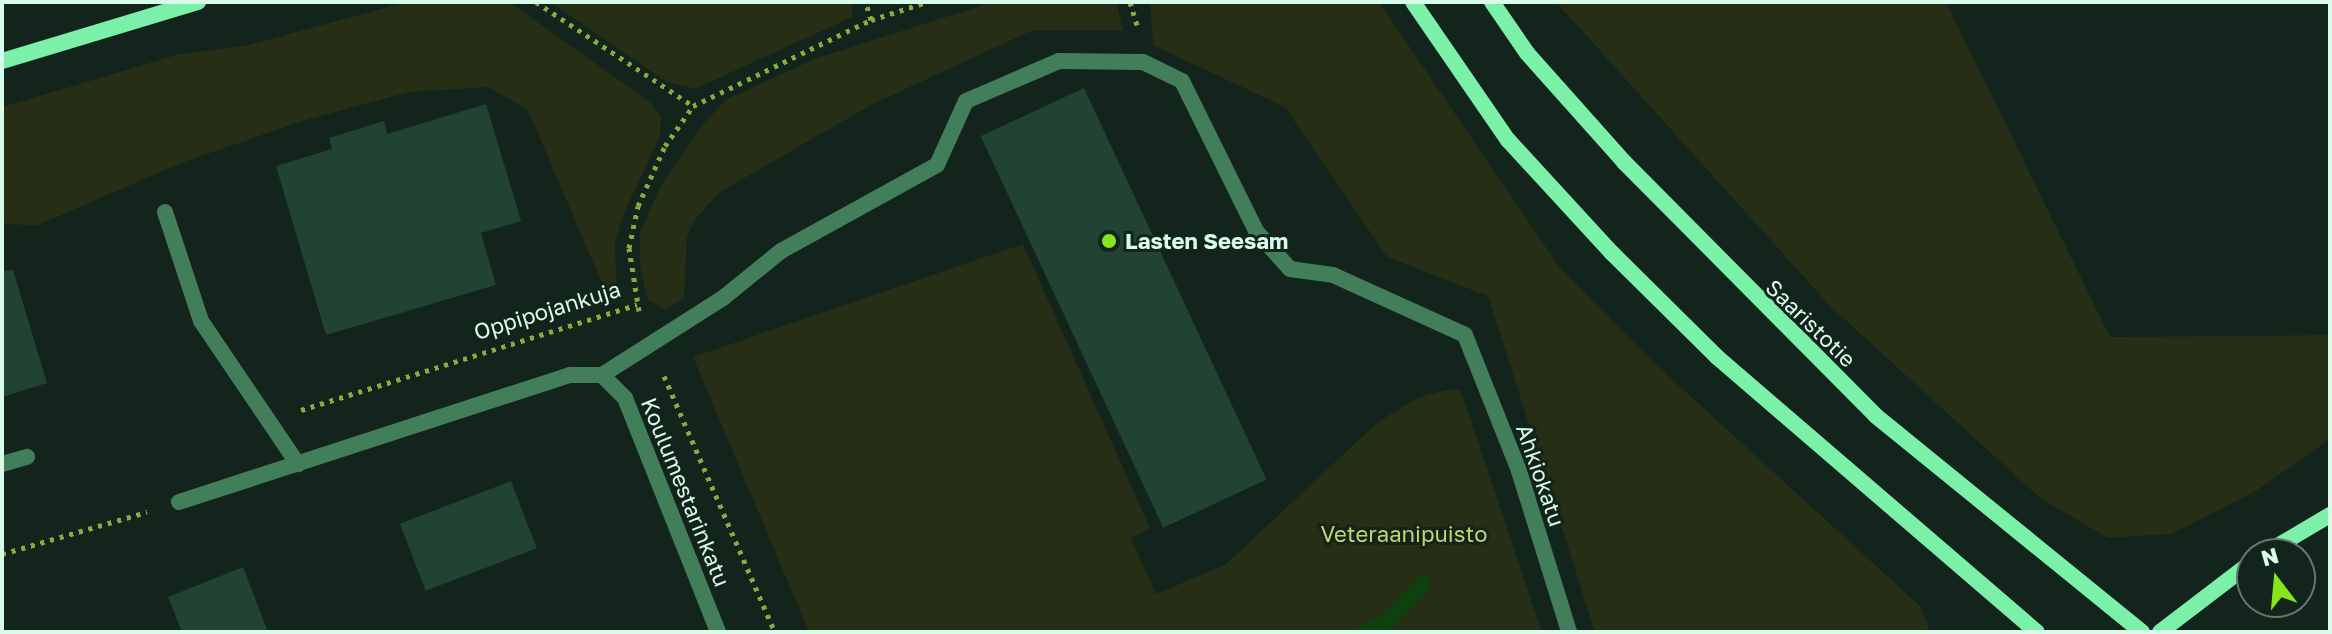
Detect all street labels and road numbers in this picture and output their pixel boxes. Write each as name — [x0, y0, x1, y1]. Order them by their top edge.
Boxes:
street label: Saaristotie — [1761, 274, 1861, 372]
street label: Oppipojankuja — [471, 275, 623, 345]
street label: Koulumestarinkatu — [636, 394, 736, 590]
street label: Ahkiokatu — [1511, 420, 1571, 530]

